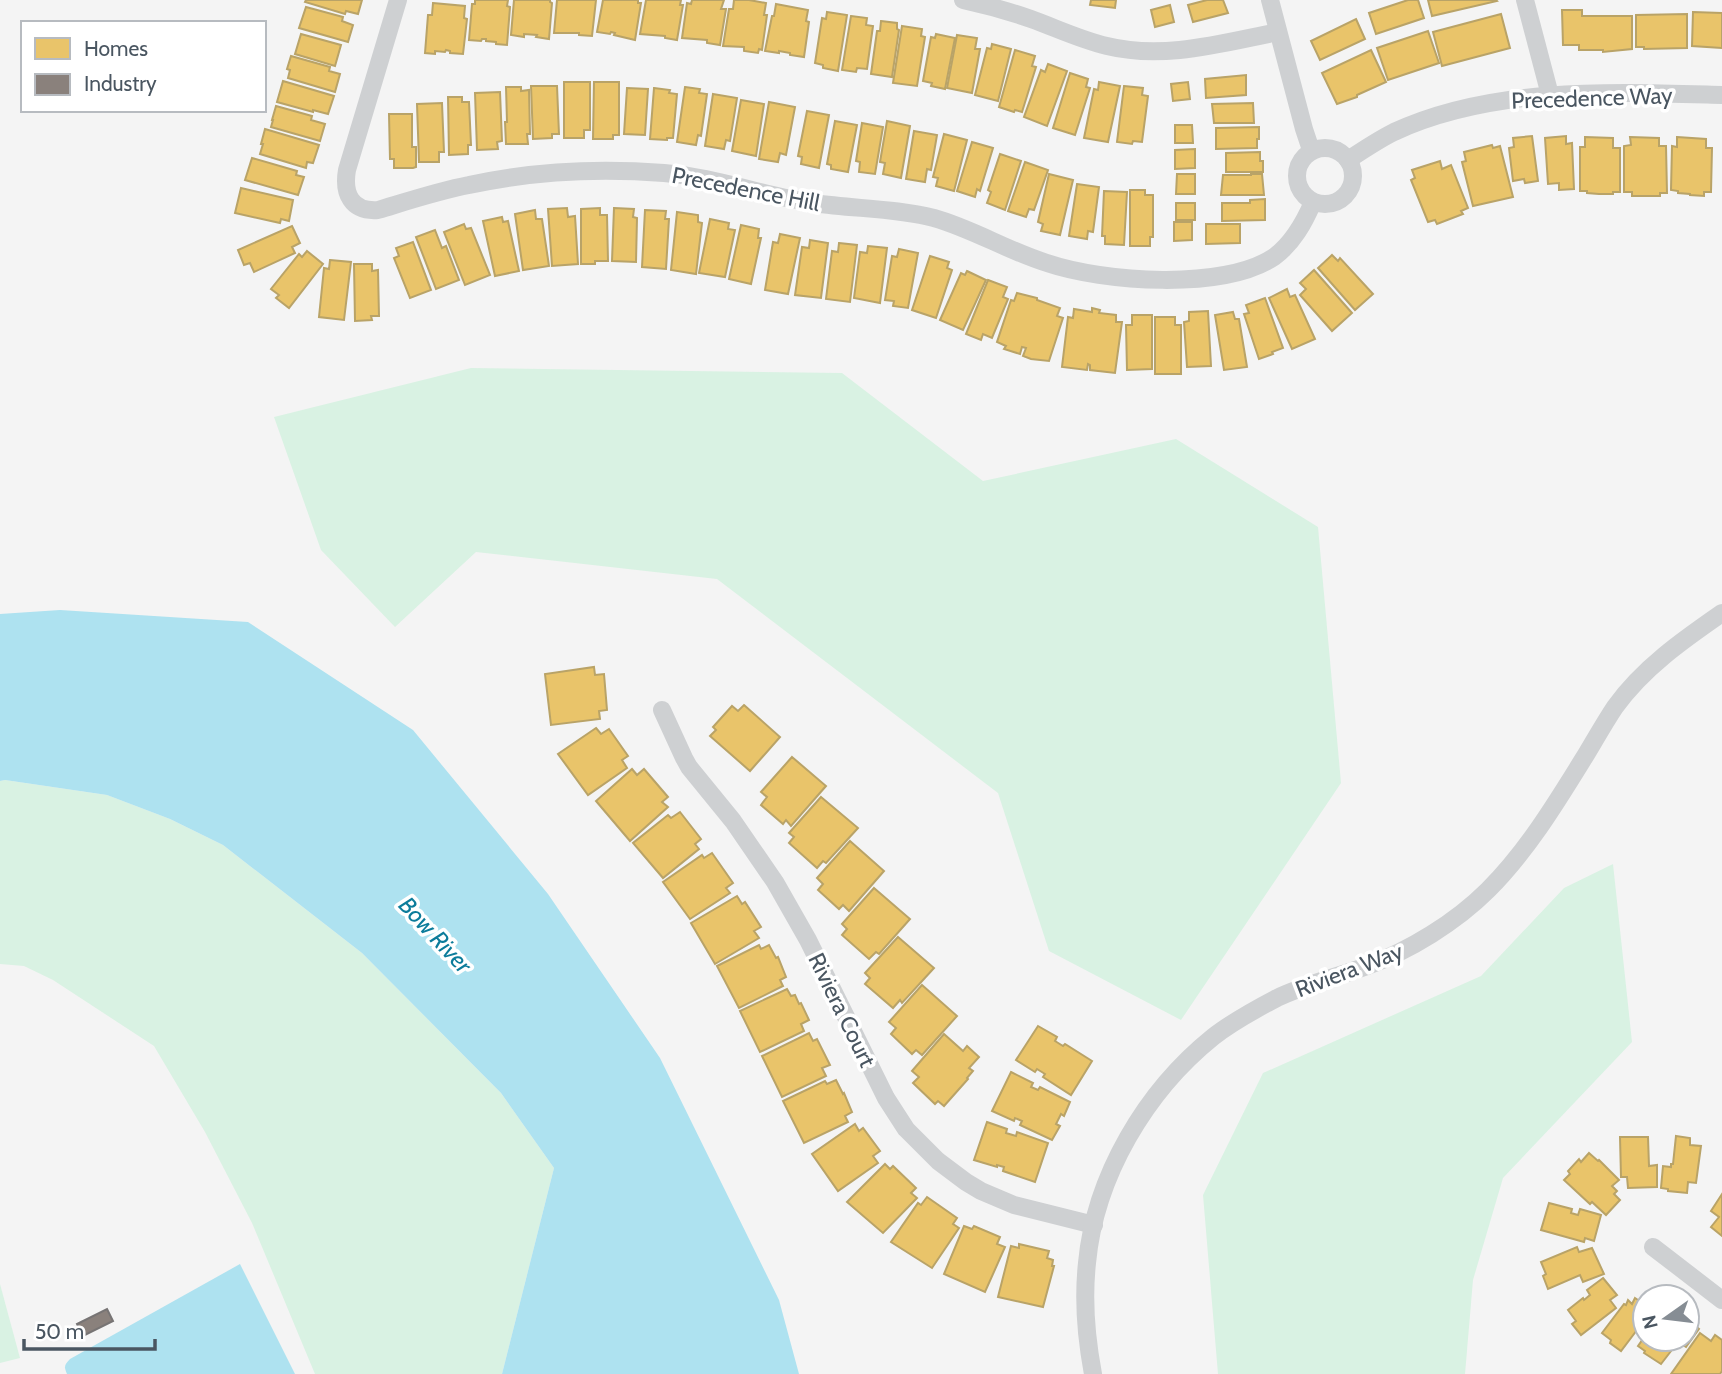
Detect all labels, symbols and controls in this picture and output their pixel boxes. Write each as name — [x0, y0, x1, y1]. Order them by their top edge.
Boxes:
legend — [21, 21, 266, 112]
text: Homes — [84, 36, 148, 61]
text: Industry — [84, 71, 157, 96]
street label: Precedence Way — [1511, 81, 1674, 115]
street label: Precedence Hill — [670, 161, 823, 217]
water label: Bow River — [393, 890, 479, 980]
street label: Riviera Way — [1291, 937, 1407, 1003]
street label: Riviera Court — [802, 948, 882, 1072]
north arrow — [1631, 1283, 1701, 1353]
scale bar — [24, 1308, 156, 1352]
text: N — [1637, 1313, 1663, 1331]
text: 50 m — [35, 1319, 84, 1344]

